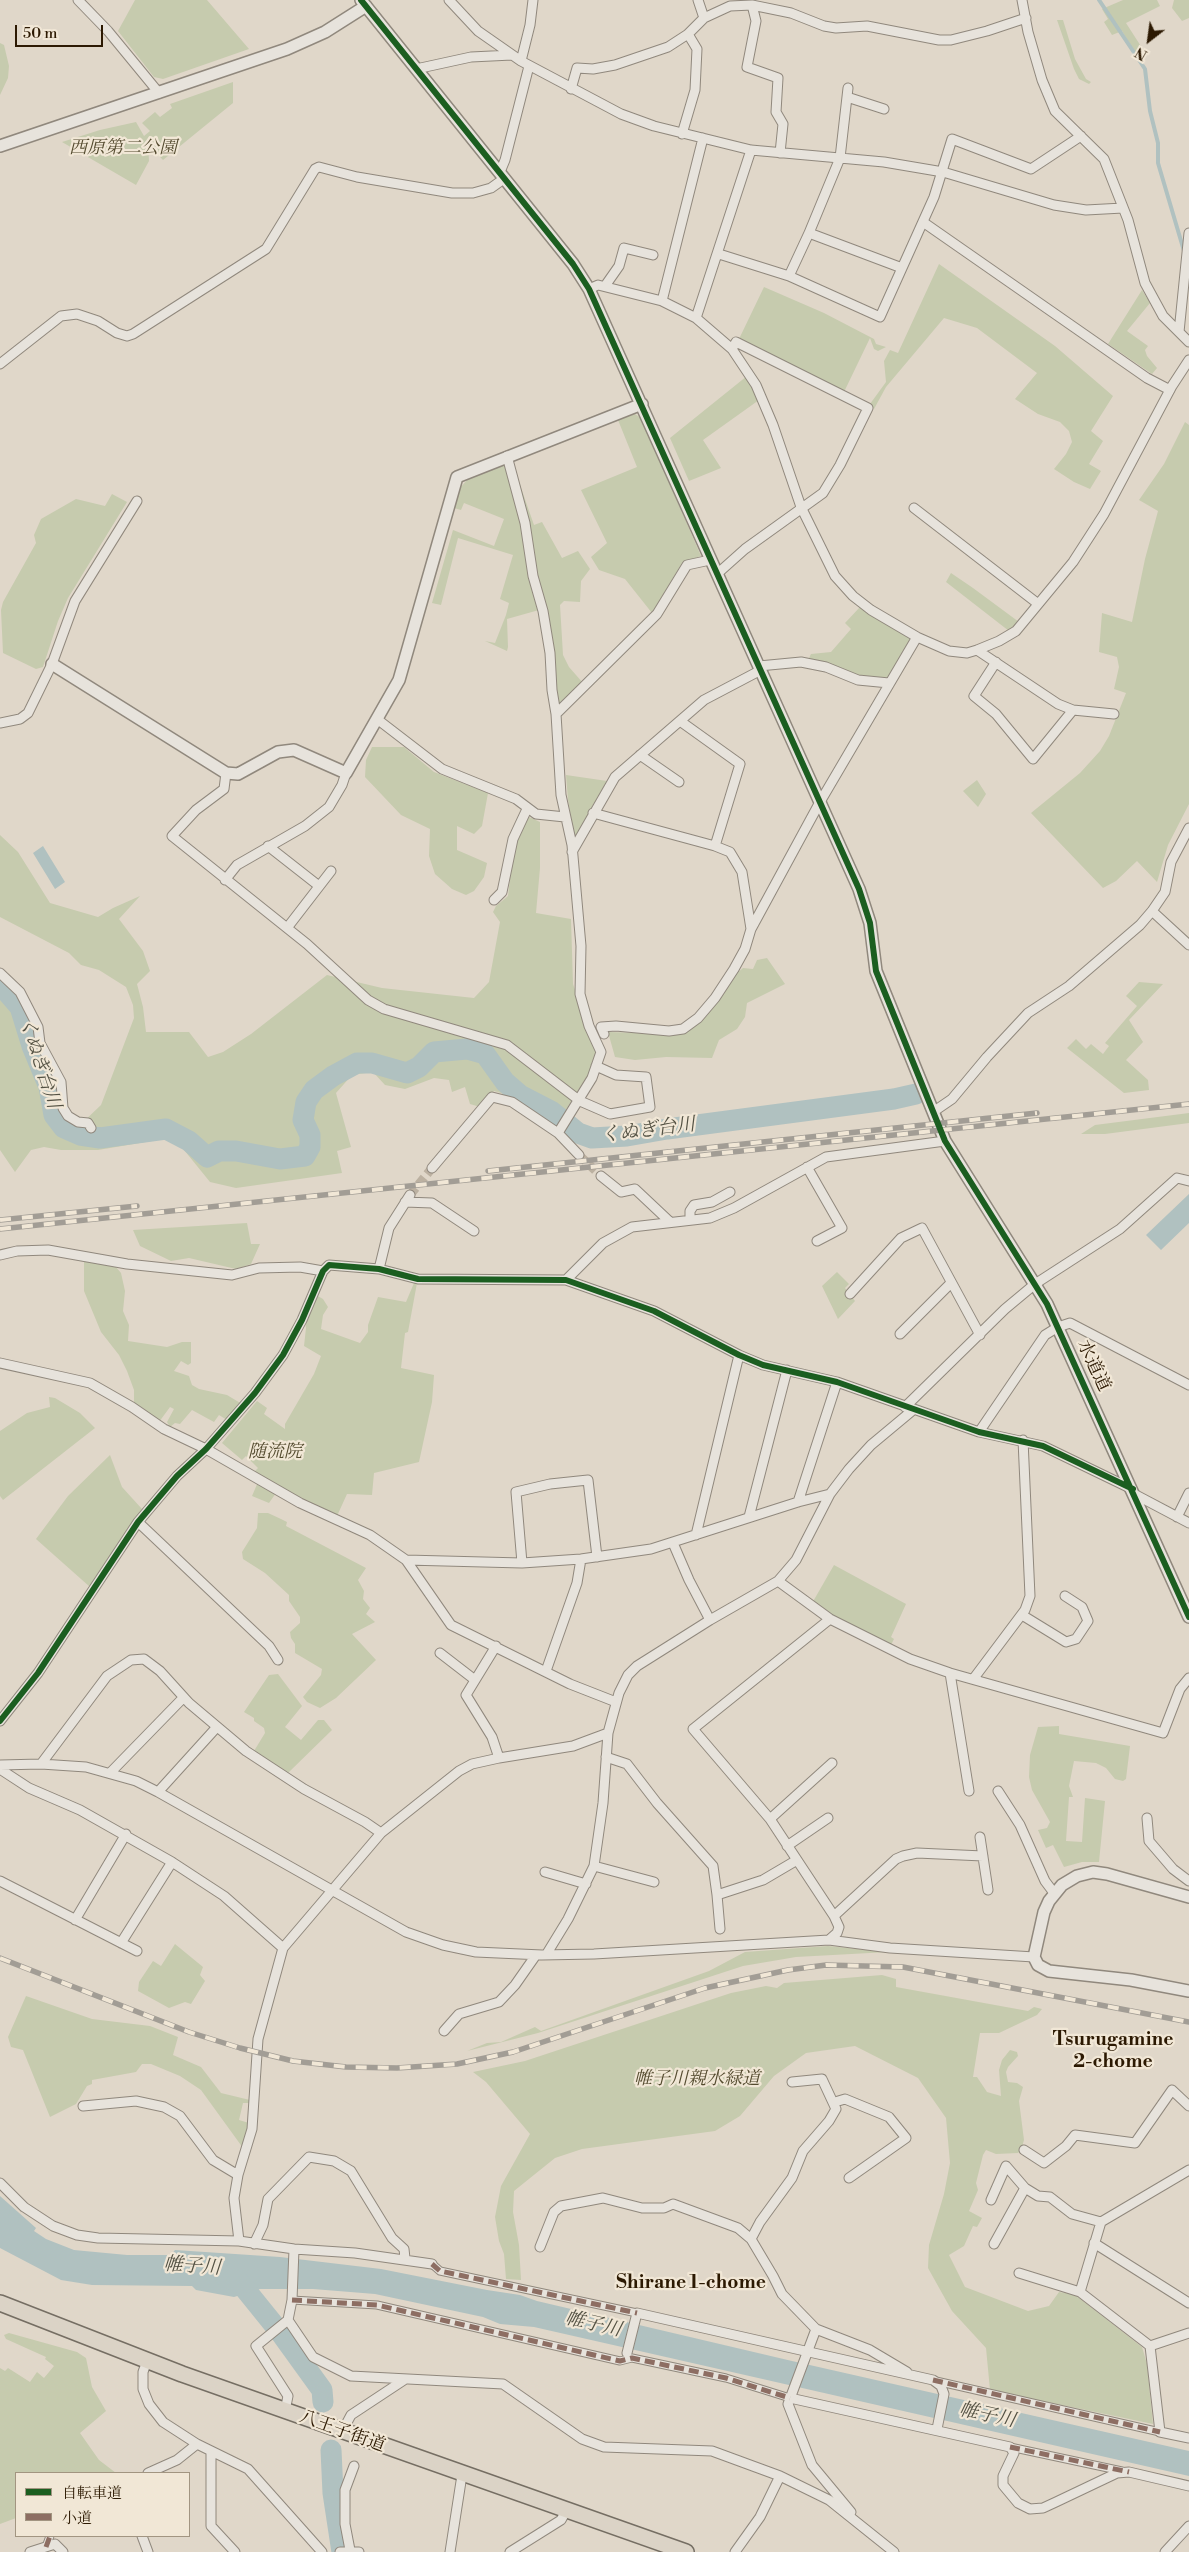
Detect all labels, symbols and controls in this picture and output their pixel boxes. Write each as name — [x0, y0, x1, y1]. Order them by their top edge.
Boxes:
scale bar — [18, 15, 105, 47]
north arrow — [1124, 15, 1174, 65]
text: 50 m — [23, 24, 57, 43]
text: N — [1132, 42, 1151, 64]
park label: 西原第二公園 — [69, 138, 177, 160]
water label: くぬぎ台川 — [13, 1014, 65, 1112]
water label: くぬぎ台川 — [599, 1114, 697, 1148]
street label: 水道道 — [1072, 1337, 1114, 1395]
park label: 随流院 — [248, 1442, 302, 1464]
district label: Tsurugamine 2-chome — [1053, 2029, 1173, 2073]
park label: 帷子川親水緑道 — [634, 2069, 760, 2091]
water label: 帷子川 — [163, 2254, 221, 2280]
district label: Shirane 1-chome — [616, 2272, 766, 2294]
water label: 帷子川 — [563, 2307, 623, 2343]
water label: 帷子川 — [957, 2399, 1017, 2433]
street label: 八王子街道 — [296, 2406, 388, 2458]
legend — [15, 2472, 190, 2537]
text: 自転車道 — [62, 2484, 122, 2503]
text: 小道 — [62, 2509, 92, 2528]

